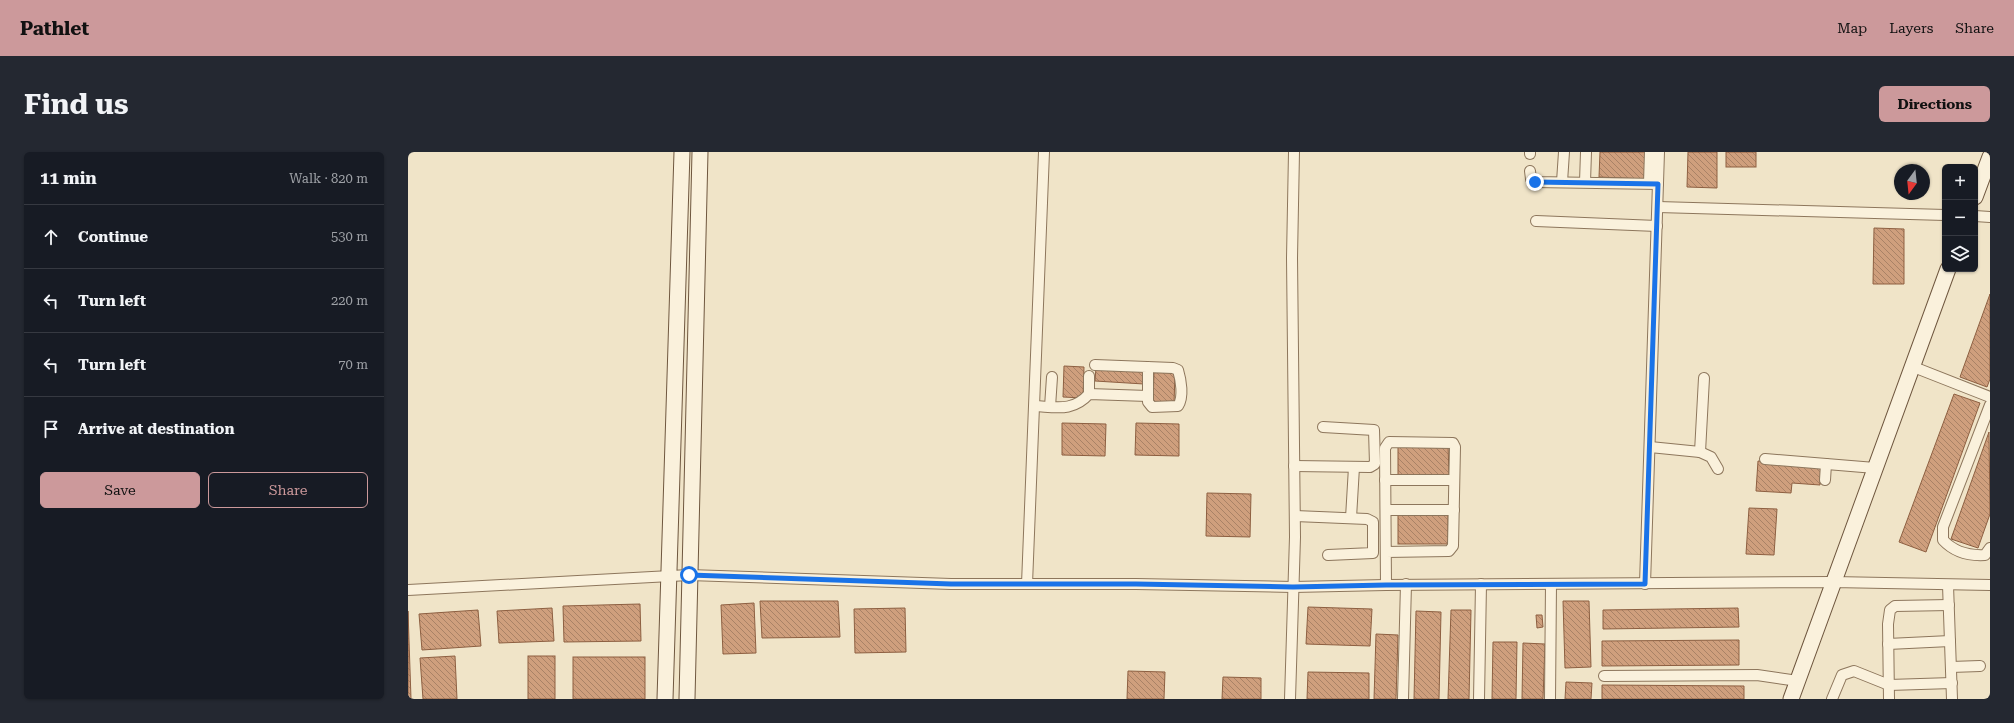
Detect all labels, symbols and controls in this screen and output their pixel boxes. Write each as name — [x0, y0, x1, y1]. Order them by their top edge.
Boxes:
text: Pathlet — [20, 17, 89, 40]
text: Map — [1837, 20, 1867, 36]
text: Layers — [1889, 20, 1933, 36]
text: Share — [1955, 20, 1994, 36]
button: Directions — [1879, 86, 1990, 122]
text: Find us — [24, 88, 128, 121]
north arrow — [1894, 164, 1930, 200]
map controls — [1942, 164, 1978, 272]
button: + — [1942, 164, 1978, 200]
text: 11 min — [40, 168, 97, 188]
text: Walk · 820 m — [289, 171, 368, 186]
route end — [1526, 173, 1544, 191]
button: − — [1942, 200, 1978, 236]
icon: ahead — [40, 226, 62, 248]
text: Continue — [78, 228, 148, 246]
text: 530 m — [331, 229, 368, 244]
button: layers — [1942, 236, 1978, 272]
icon: left — [40, 290, 62, 312]
text: Turn left — [78, 292, 146, 310]
text: 220 m — [331, 293, 368, 308]
icon: left — [40, 354, 62, 376]
text: Turn left — [78, 356, 146, 374]
text: 70 m — [338, 357, 368, 372]
icon: arrive — [40, 418, 62, 440]
text: Arrive at destination — [78, 420, 234, 438]
button: Save — [40, 472, 200, 508]
button: Share — [208, 472, 368, 508]
route start — [680, 566, 698, 584]

